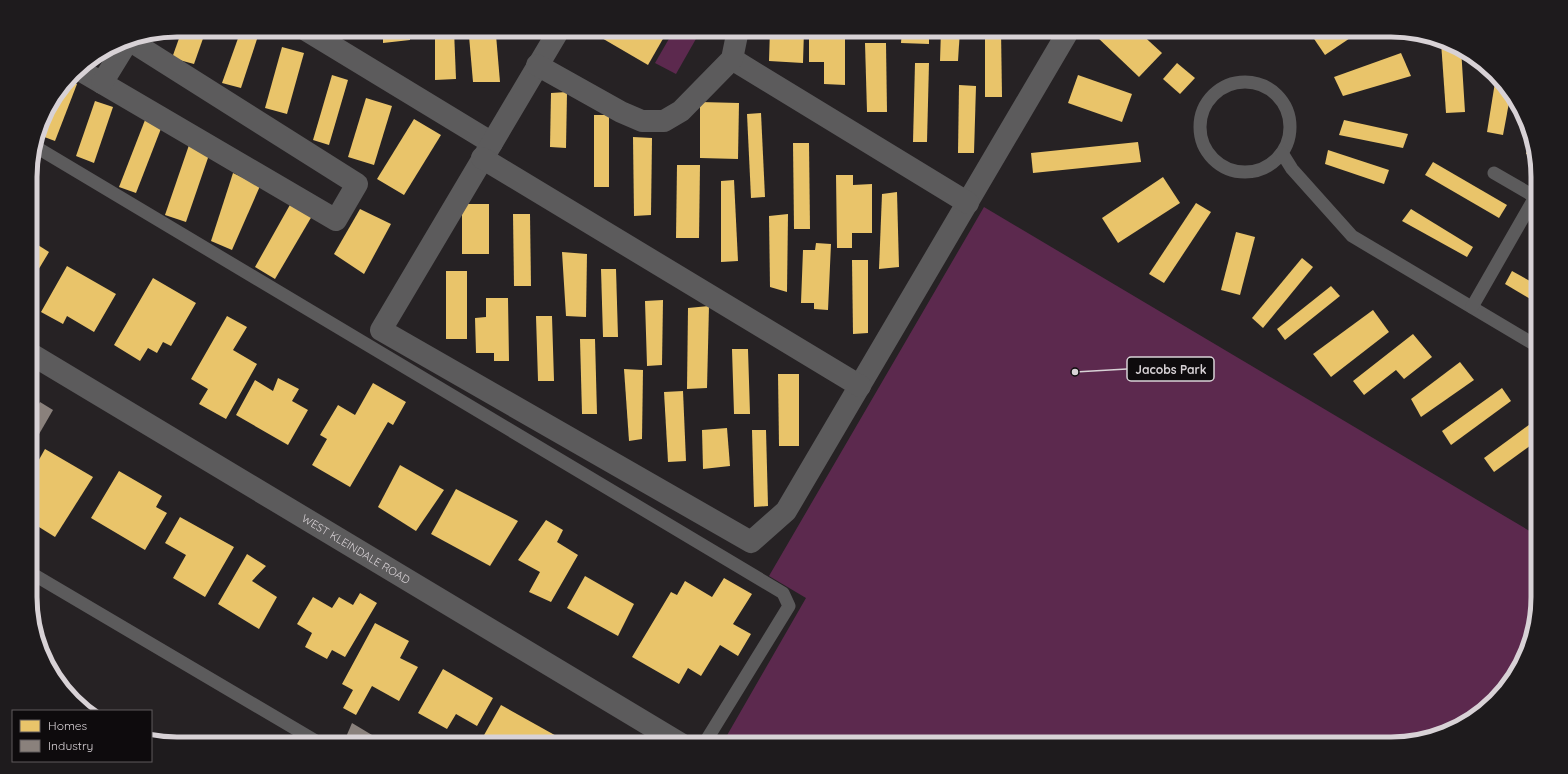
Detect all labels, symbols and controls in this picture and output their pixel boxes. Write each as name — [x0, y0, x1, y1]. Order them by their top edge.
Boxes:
callout: Jacobs Park — [1127, 357, 1214, 381]
text: Jacobs Park — [1135, 362, 1207, 377]
street label: WEST KLEINDALE ROAD — [299, 511, 413, 587]
legend — [12, 710, 152, 762]
text: Homes — [48, 718, 88, 733]
text: Industry — [48, 738, 93, 753]

